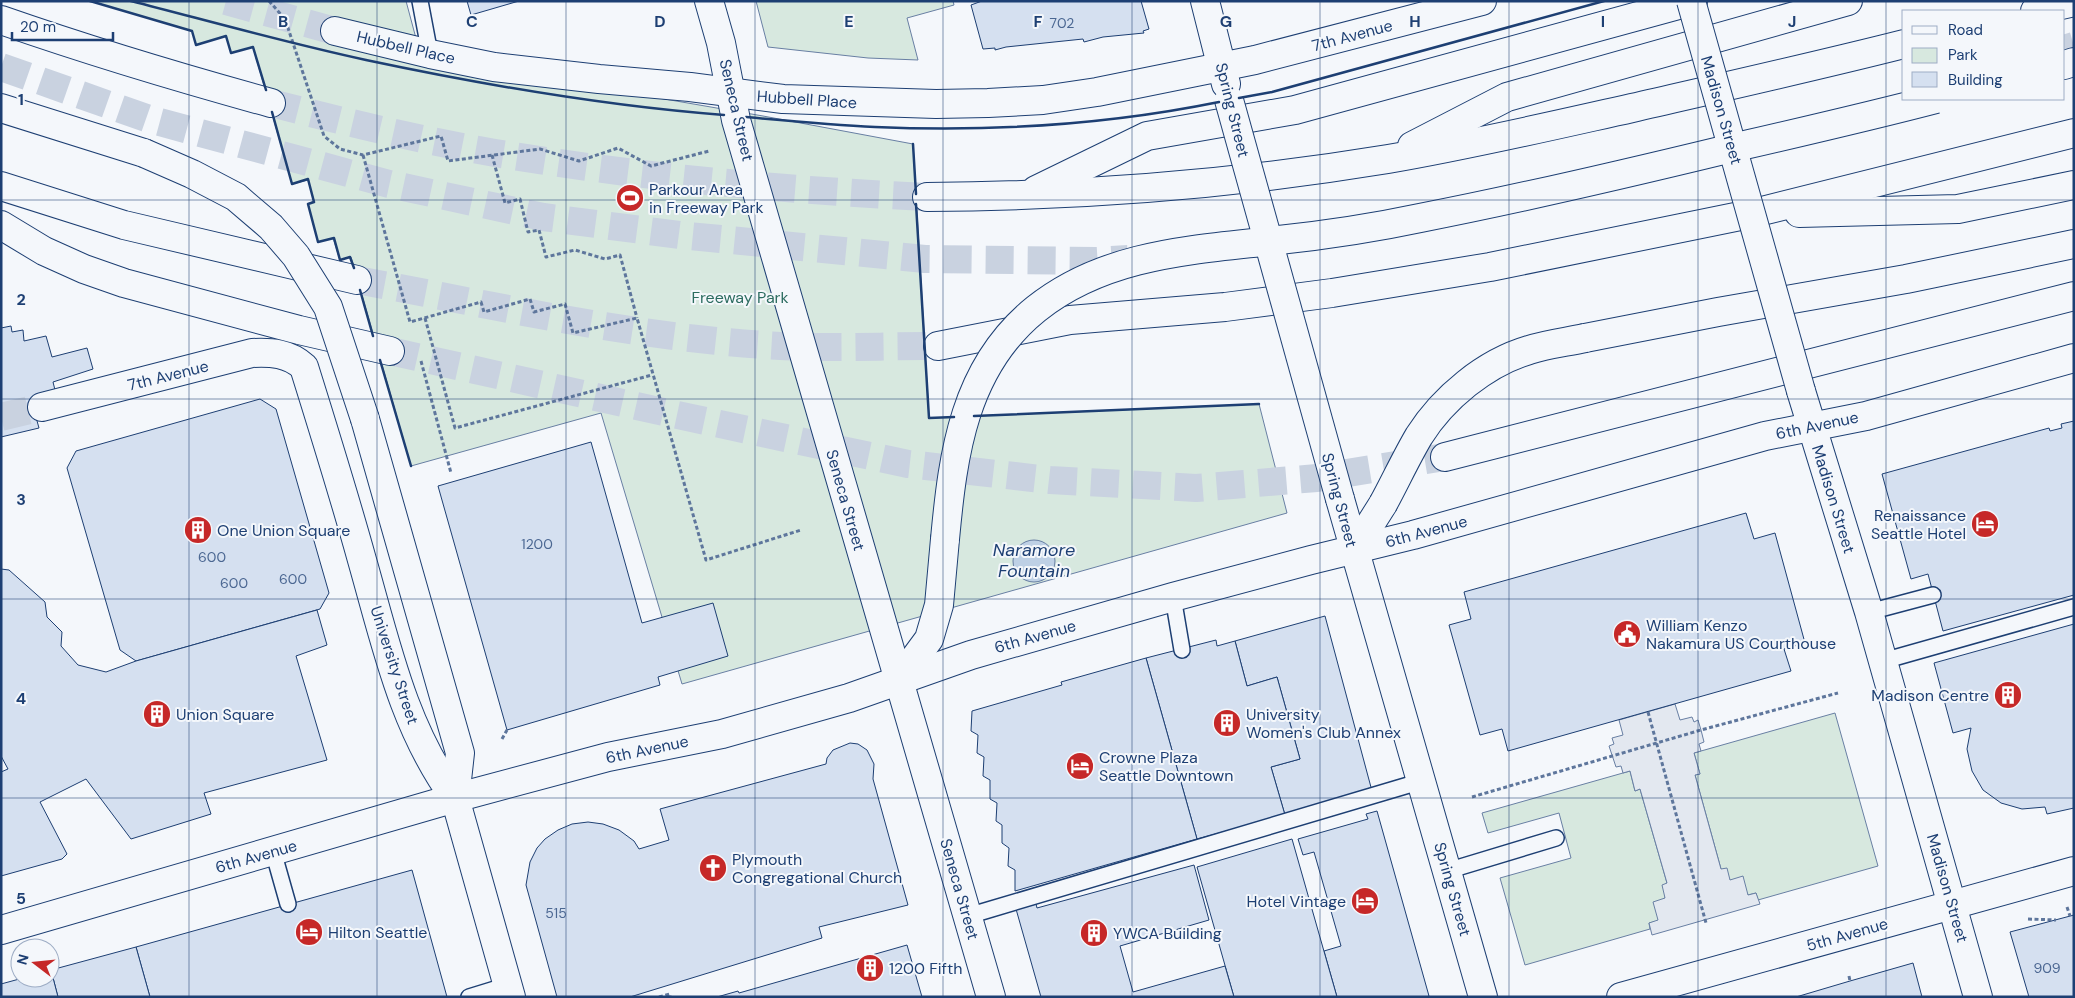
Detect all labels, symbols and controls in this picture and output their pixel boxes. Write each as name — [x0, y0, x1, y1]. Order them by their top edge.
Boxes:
scale bar — [12, 10, 114, 42]
legend — [1902, 10, 2065, 100]
text: B — [278, 11, 288, 32]
text: C — [466, 11, 478, 32]
text: D — [654, 11, 666, 32]
text: E — [844, 11, 854, 32]
text: F — [1034, 11, 1043, 32]
text: G — [1220, 11, 1232, 32]
text: H — [1409, 11, 1421, 32]
text: I — [1601, 11, 1605, 32]
text: J — [1788, 11, 1796, 32]
house number: 702 — [1050, 14, 1074, 32]
street label: 7th Avenue — [1309, 15, 1395, 56]
text: 20 m — [20, 17, 56, 37]
text: Road — [1948, 20, 1983, 40]
street label: Hubbell Place — [355, 26, 457, 69]
text: Park — [1948, 45, 1978, 65]
street label: Madison Street — [1696, 53, 1747, 167]
street label: Seneca Street — [715, 57, 758, 163]
street label: Spring Street — [1211, 61, 1254, 160]
text: Building — [1948, 70, 2003, 90]
street label: Hubbell Place — [756, 86, 858, 113]
text: 1 — [18, 89, 24, 110]
place label: Parkour Area in Freeway Park — [649, 179, 763, 218]
sports icon: Parkour Area in Freeway Park — [615, 183, 645, 213]
park label: Freeway Park — [691, 287, 789, 308]
text: 2 — [16, 289, 26, 310]
street label: 7th Avenue — [125, 355, 211, 396]
street label: 6th Avenue — [1774, 406, 1860, 445]
street label: Madison Street — [1807, 442, 1860, 556]
street label: Seneca Street — [821, 447, 870, 553]
street label: Spring Street — [1317, 451, 1362, 550]
text: 3 — [16, 489, 26, 510]
place label: Renaissance Seattle Hotel — [1871, 505, 1966, 544]
hotel icon: Renaissance Seattle Hotel — [1970, 509, 2000, 539]
street label: 6th Avenue — [1383, 510, 1469, 553]
building icon: One Union Square — [183, 515, 213, 545]
place label: One Union Square — [217, 520, 350, 541]
house number: 1200 — [521, 535, 553, 553]
water label: Naramore Fountain — [993, 538, 1075, 583]
house number: 600 — [198, 548, 226, 566]
house number: 600 — [279, 570, 307, 588]
house number: 600 — [220, 574, 248, 592]
street label: University Street — [366, 603, 424, 727]
street label: 6th Avenue — [992, 615, 1078, 658]
place label: William Kenzo Nakamura US Courthouse — [1646, 615, 1836, 654]
public building icon: William Kenzo Nakamura US Courthouse — [1612, 619, 1642, 649]
building icon: Madison Centre — [1993, 680, 2023, 710]
place label: Madison Centre — [1871, 685, 1989, 706]
text: 4 — [16, 688, 26, 709]
building icon: Union Square — [142, 699, 172, 729]
place label: Union Square — [176, 704, 274, 725]
place label: University Women's Club Annex — [1246, 704, 1401, 743]
building icon: University Women's Club Annex — [1212, 708, 1242, 738]
street label: 6th Avenue — [604, 730, 690, 769]
place label: Crowne Plaza Seattle Downtown — [1099, 747, 1234, 786]
hotel icon: Crowne Plaza Seattle Downtown — [1065, 751, 1095, 781]
street label: Madison Street — [1922, 831, 1973, 945]
street label: 6th Avenue — [213, 835, 299, 878]
street label: Seneca Street — [935, 836, 984, 942]
street label: Spring Street — [1429, 840, 1476, 939]
place label: Plymouth Congregational Church — [732, 849, 902, 888]
church icon: Plymouth Congregational Church — [698, 853, 728, 883]
hotel icon: Hotel Vintage — [1350, 886, 1380, 916]
text: 5 — [16, 888, 26, 909]
place label: Hotel Vintage — [1247, 891, 1346, 912]
house number: 515 — [545, 904, 567, 922]
street label: 5th Avenue — [1804, 913, 1890, 956]
hotel icon: Hilton Seattle — [294, 917, 324, 947]
building icon: YWCA Building — [1079, 918, 1109, 948]
place label: Hilton Seattle — [328, 922, 427, 943]
place label: YWCA Building — [1113, 923, 1222, 944]
north arrow — [10, 938, 60, 988]
text: N — [12, 952, 33, 967]
building icon: 1200 Fifth — [855, 953, 885, 983]
place label: 1200 Fifth — [889, 958, 963, 979]
house number: 909 — [2033, 959, 2061, 977]

